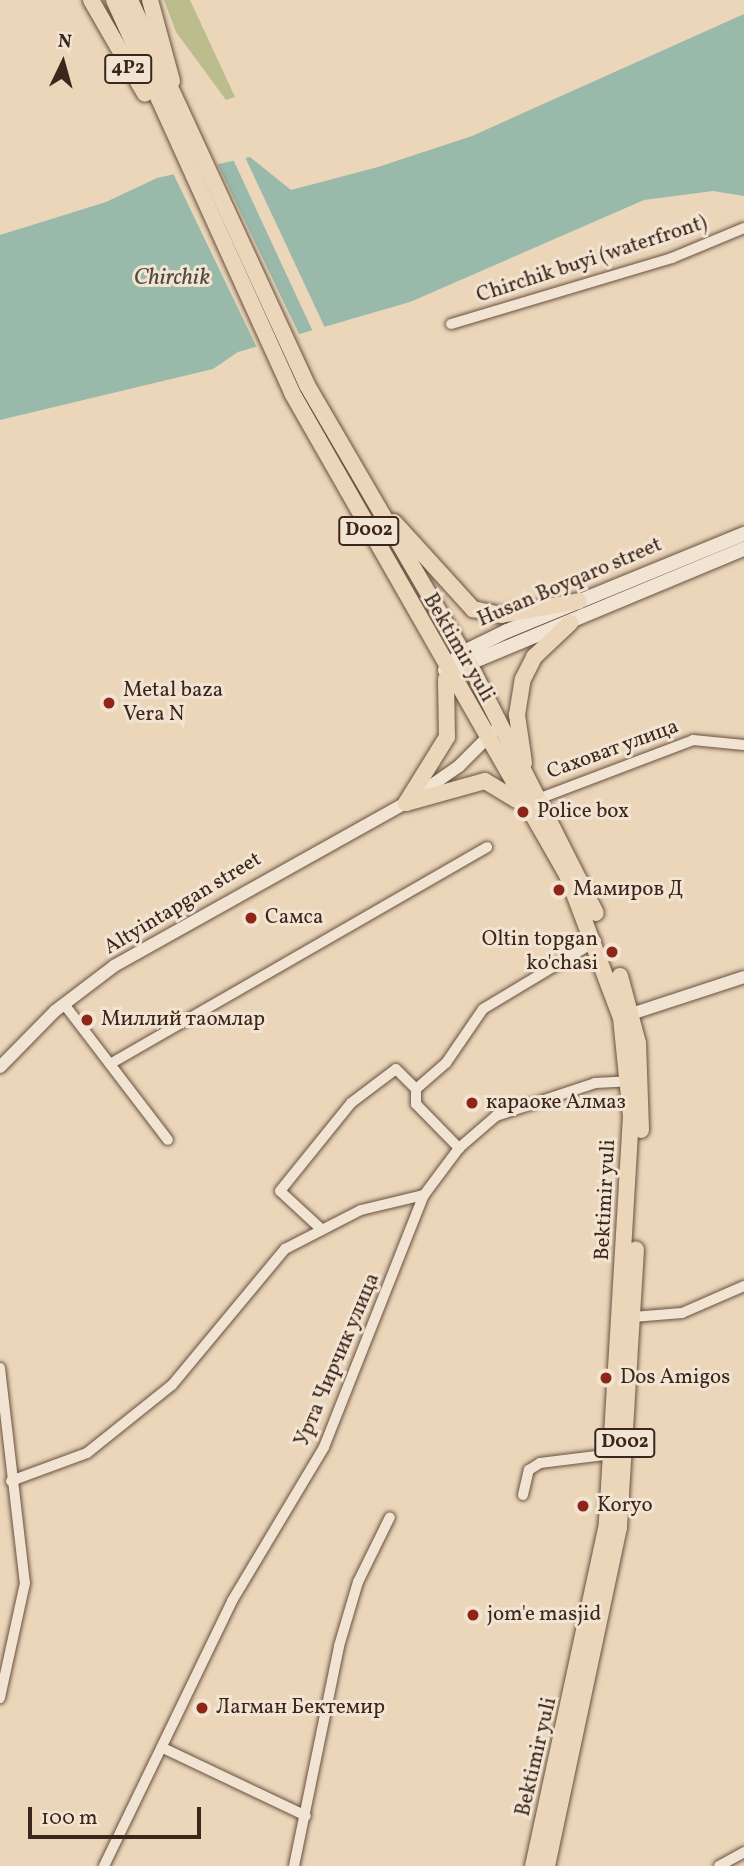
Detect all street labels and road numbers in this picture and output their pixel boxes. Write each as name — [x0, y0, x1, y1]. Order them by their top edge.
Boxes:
road number: 4P2 — [104, 54, 152, 85]
street label: Chirchik buyi (waterfront) — [474, 211, 710, 309]
road number: D002 — [338, 516, 400, 546]
street label: Husan Boyqaro street — [474, 533, 666, 633]
street label: Bektimir yuli — [417, 589, 499, 707]
street label: Саховат улица — [543, 714, 683, 786]
street label: Altyintapgan street — [100, 847, 266, 961]
street label: Bektimir yuli — [590, 1138, 622, 1262]
street label: Урта Чирчик улица — [290, 1269, 386, 1451]
road number: D002 — [594, 1428, 656, 1458]
street label: Bektimir yuli — [511, 1695, 563, 1819]

